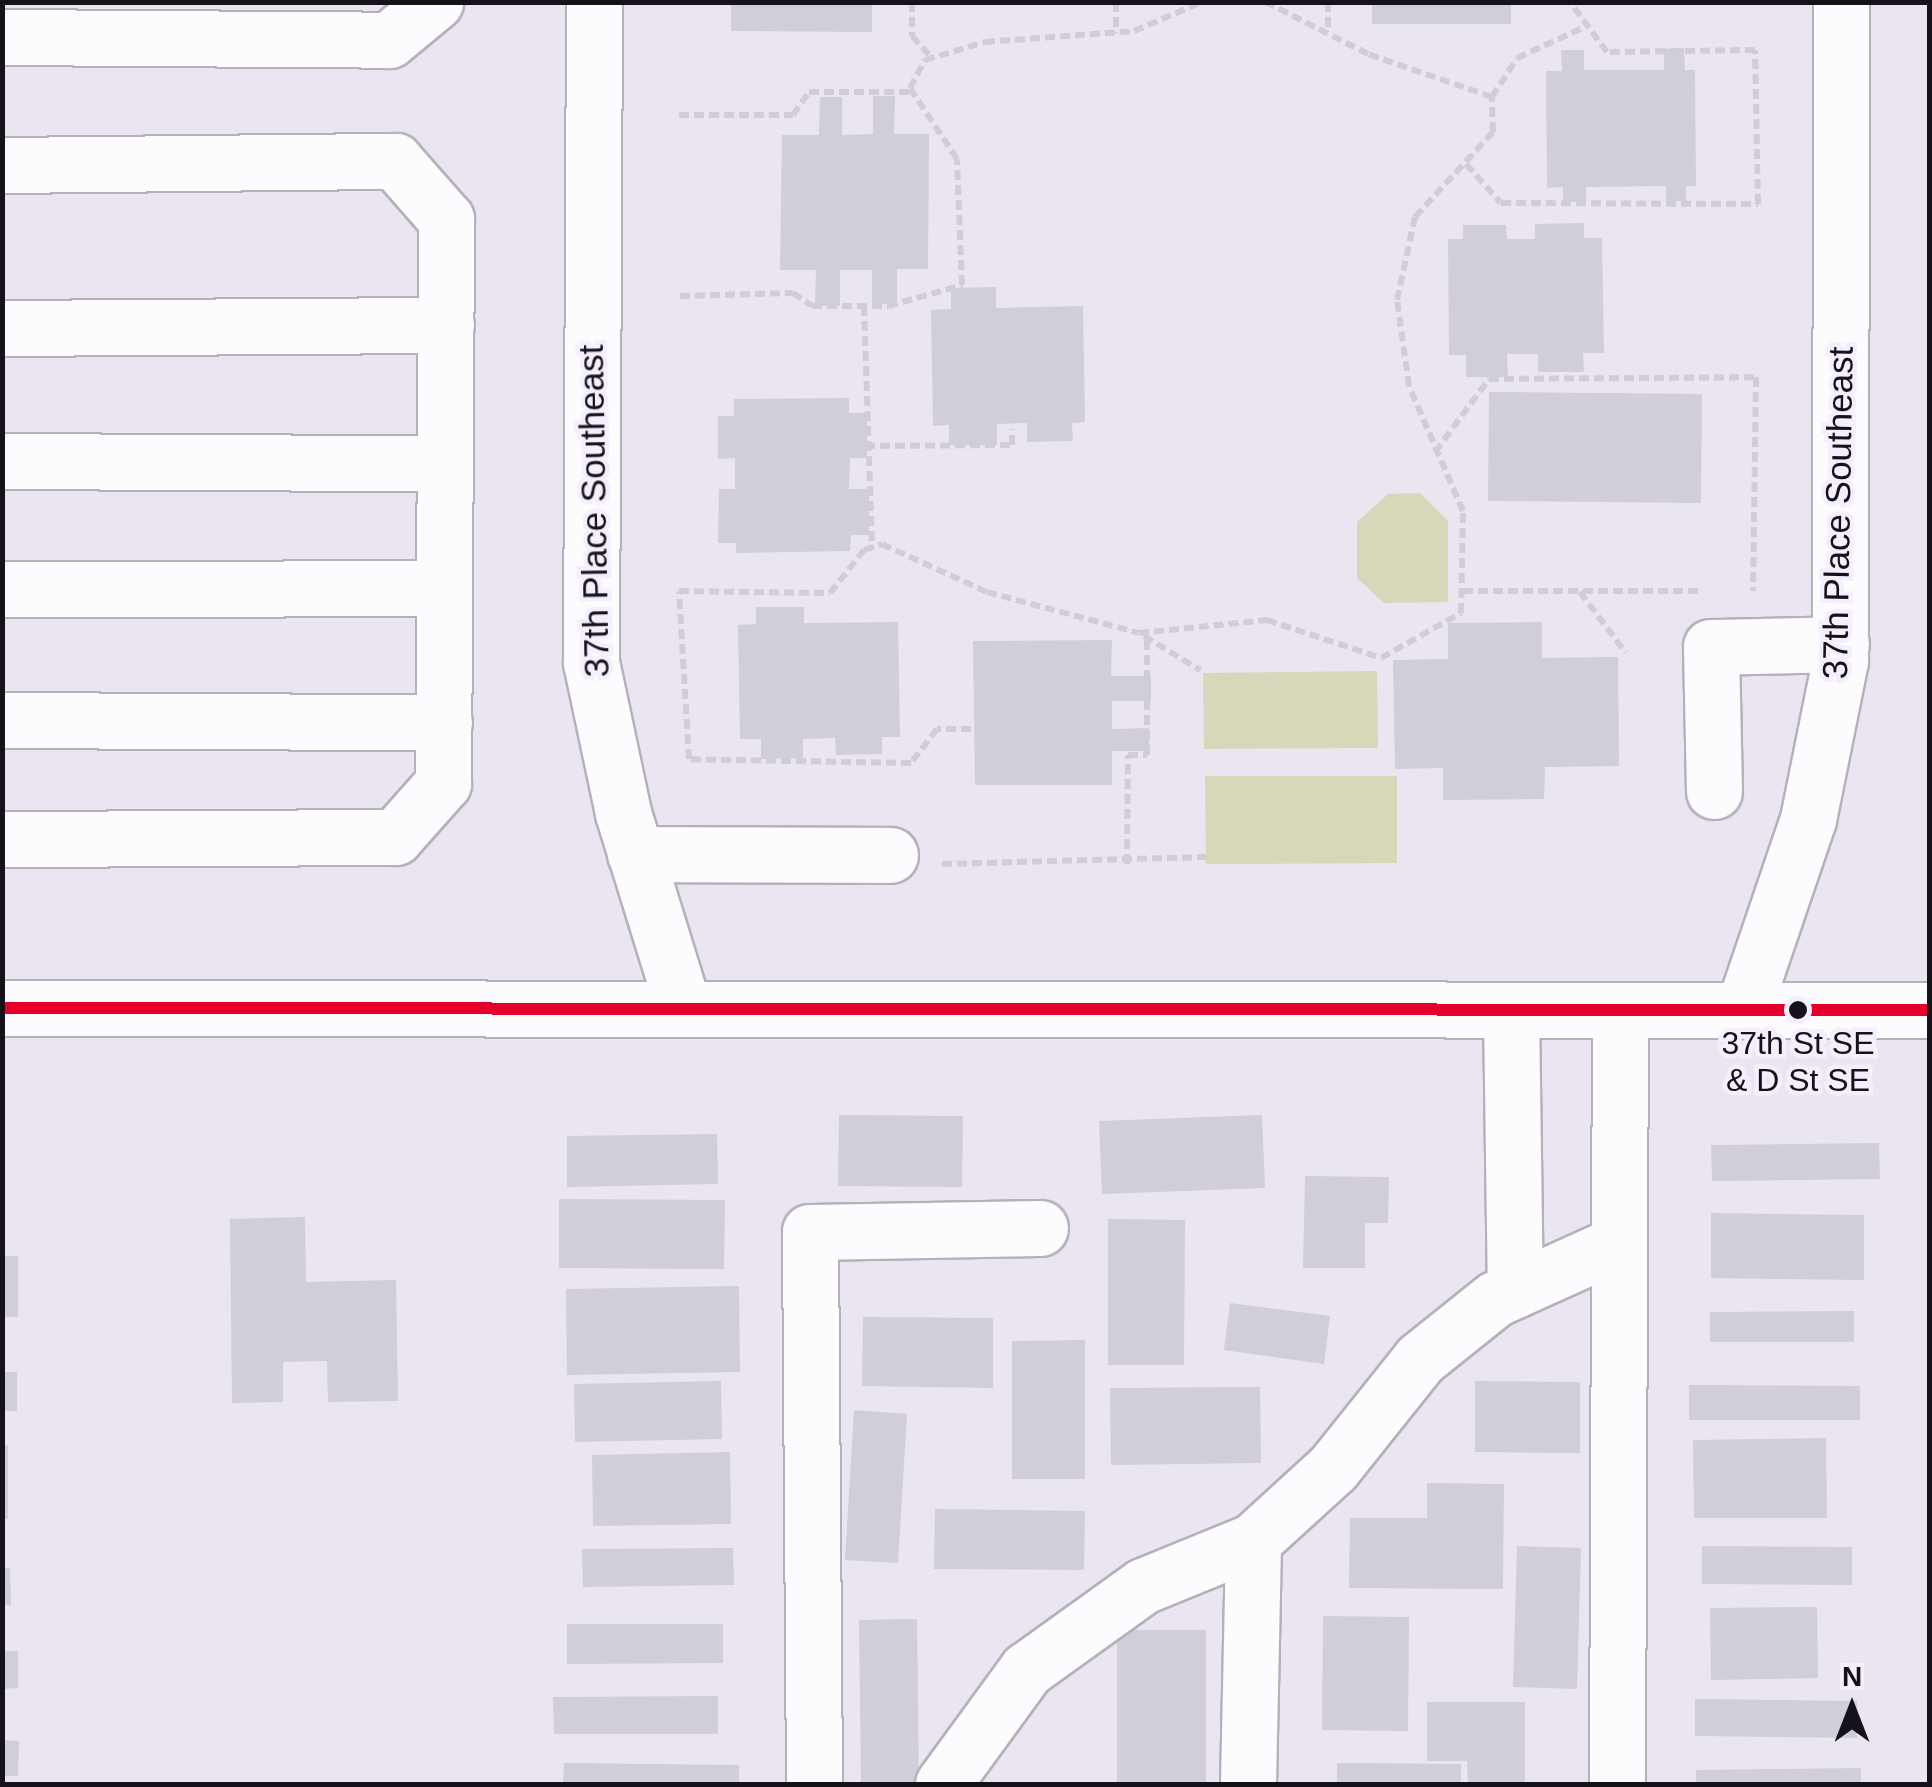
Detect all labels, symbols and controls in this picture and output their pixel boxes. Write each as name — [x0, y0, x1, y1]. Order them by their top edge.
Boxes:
street label: 37th Place Southeast — [570, 344, 618, 678]
street label: 37th Place Southeast — [1814, 346, 1862, 680]
marker: 37th St SE & D St SE — [1788, 1000, 1808, 1020]
place label: 37th St SE & D St SE — [1722, 1025, 1874, 1100]
north arrow — [1802, 1657, 1902, 1757]
text: N — [1842, 1661, 1862, 1692]

